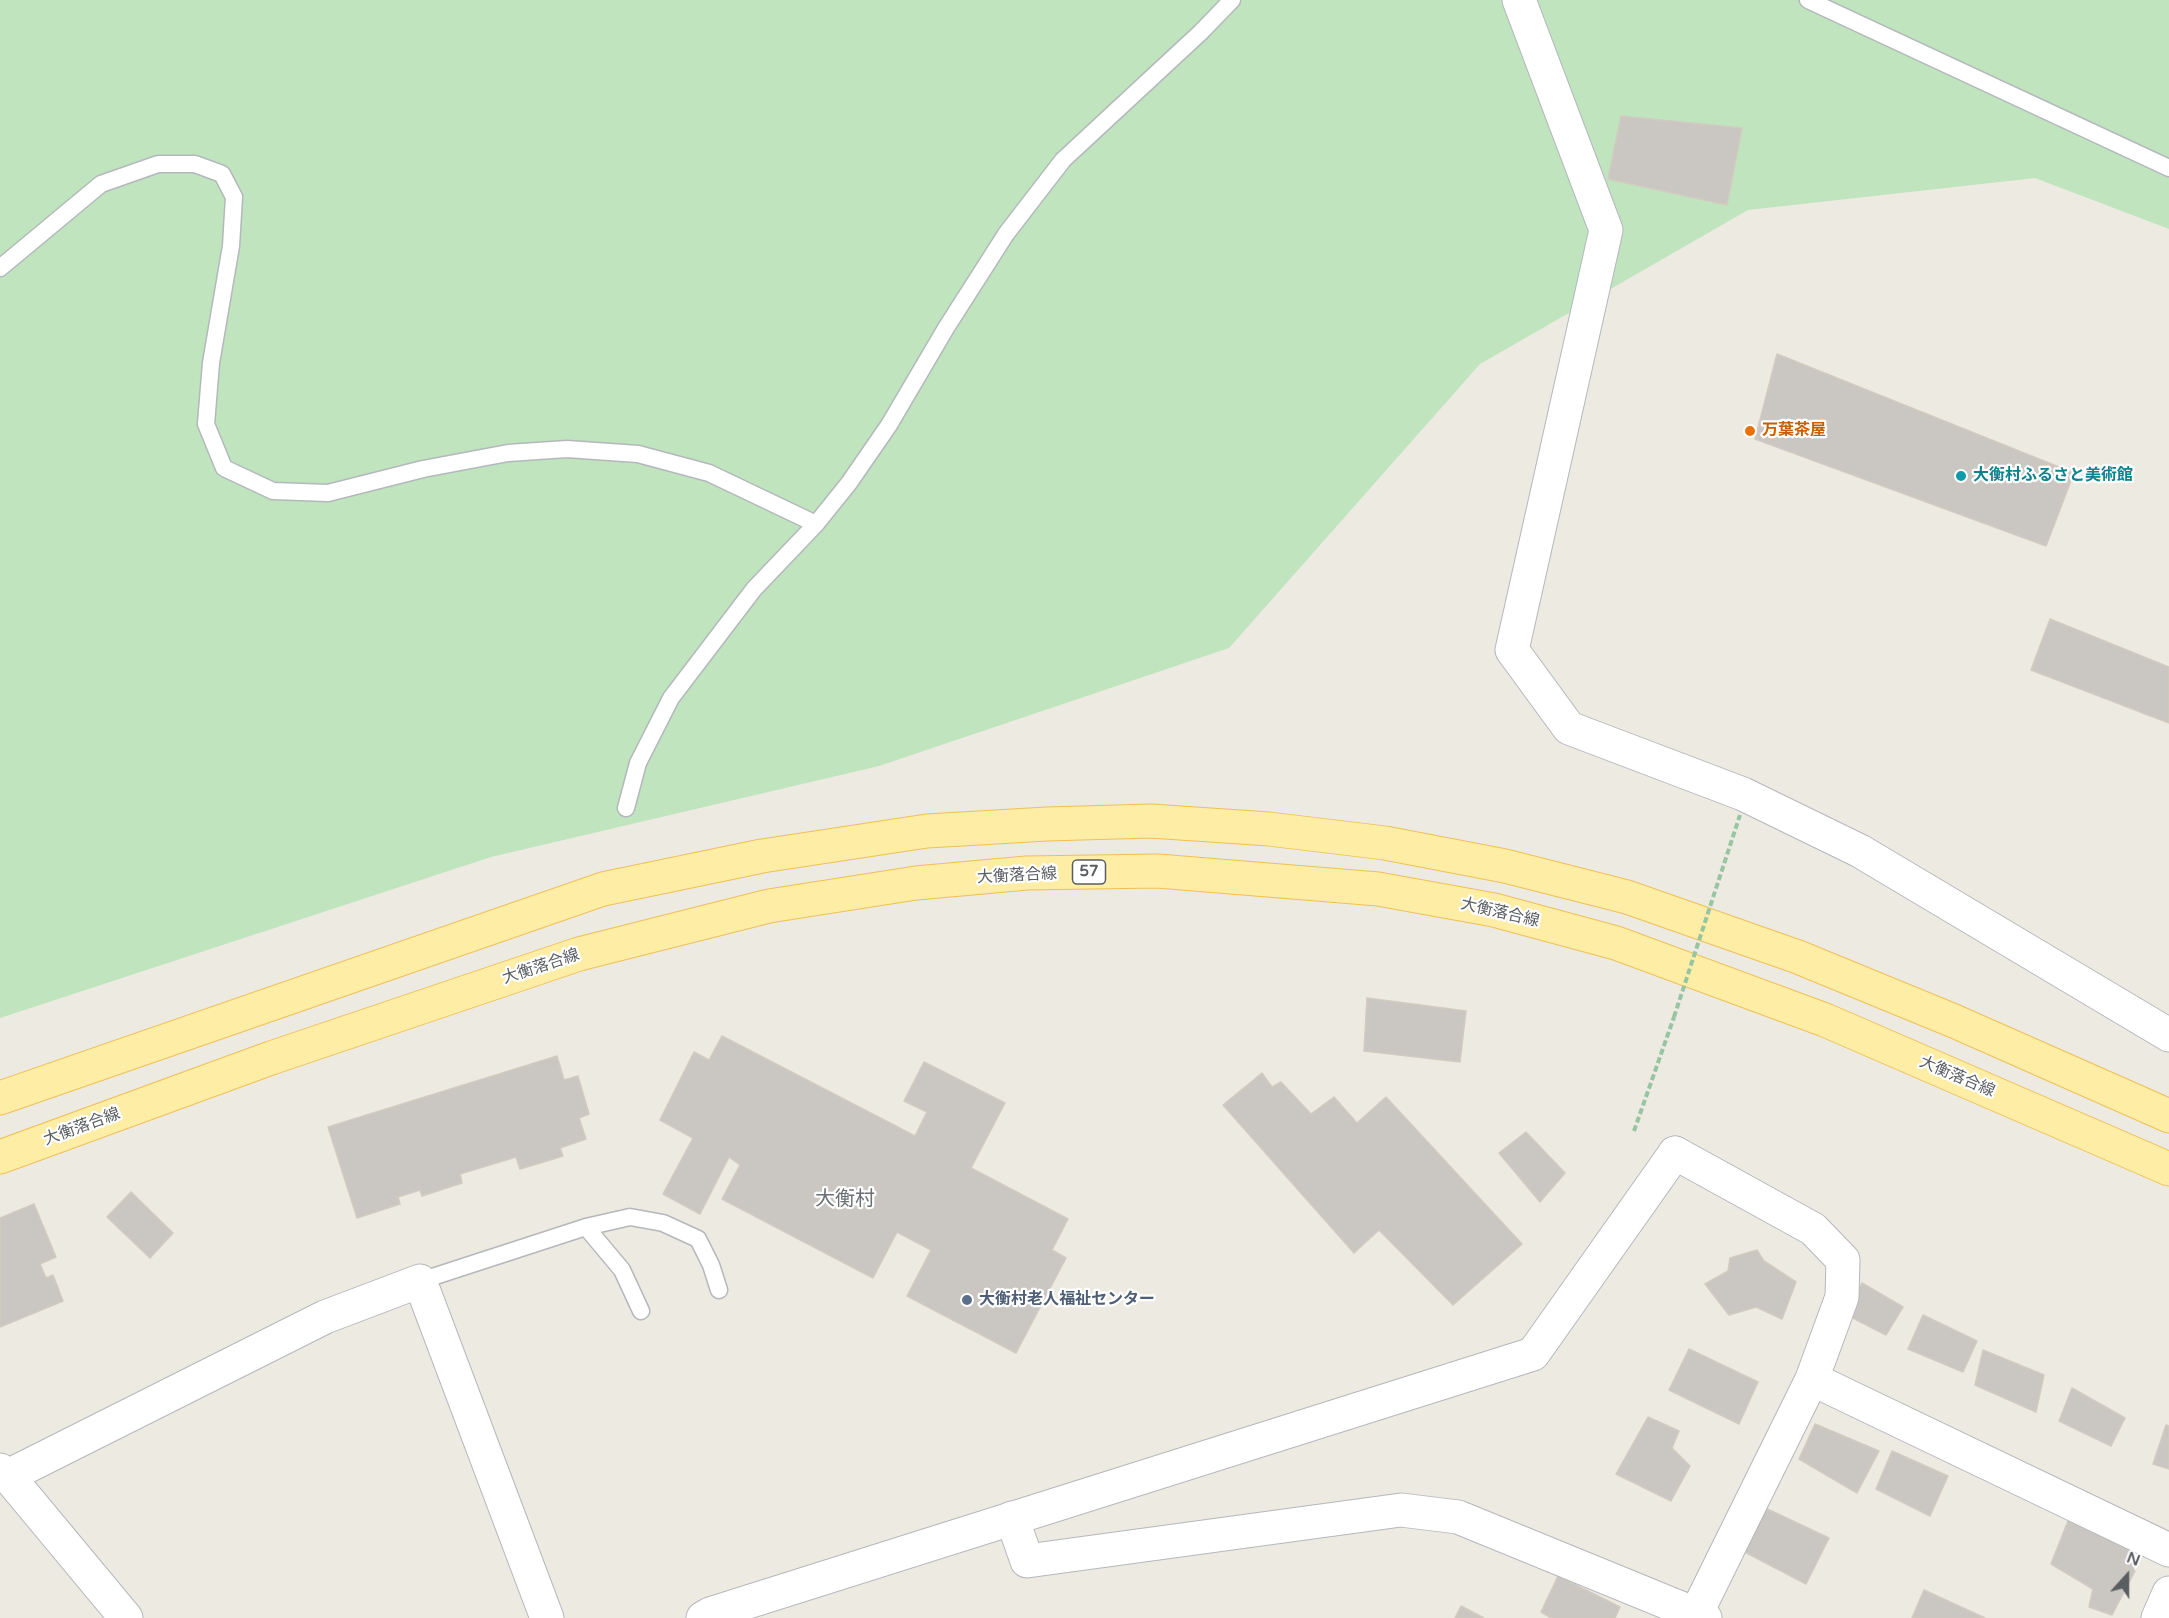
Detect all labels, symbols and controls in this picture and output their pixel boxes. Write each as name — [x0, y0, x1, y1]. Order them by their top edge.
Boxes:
place label: 万葉茶屋 — [1762, 421, 1826, 441]
marker: 万葉茶屋 — [1743, 424, 1757, 438]
place label: 大衡村ふるさと美術館 — [1973, 466, 2133, 486]
marker: 大衡村ふるさと美術館 — [1954, 469, 1968, 483]
road number: 57 — [1072, 860, 1106, 884]
street label: 大衡落合線 — [977, 864, 1057, 888]
street label: 大衡落合線 — [1459, 895, 1541, 931]
street label: 大衡落合線 — [500, 946, 582, 988]
street label: 大衡落合線 — [1916, 1053, 1998, 1101]
street label: 大衡落合線 — [41, 1104, 123, 1150]
district label: 大衡村 — [815, 1188, 875, 1212]
place label: 大衡村老人福祉センター — [979, 1290, 1155, 1310]
marker: 大衡村老人福祉センター — [960, 1293, 974, 1307]
north arrow — [2097, 1546, 2157, 1606]
text: N — [2124, 1548, 2143, 1571]

